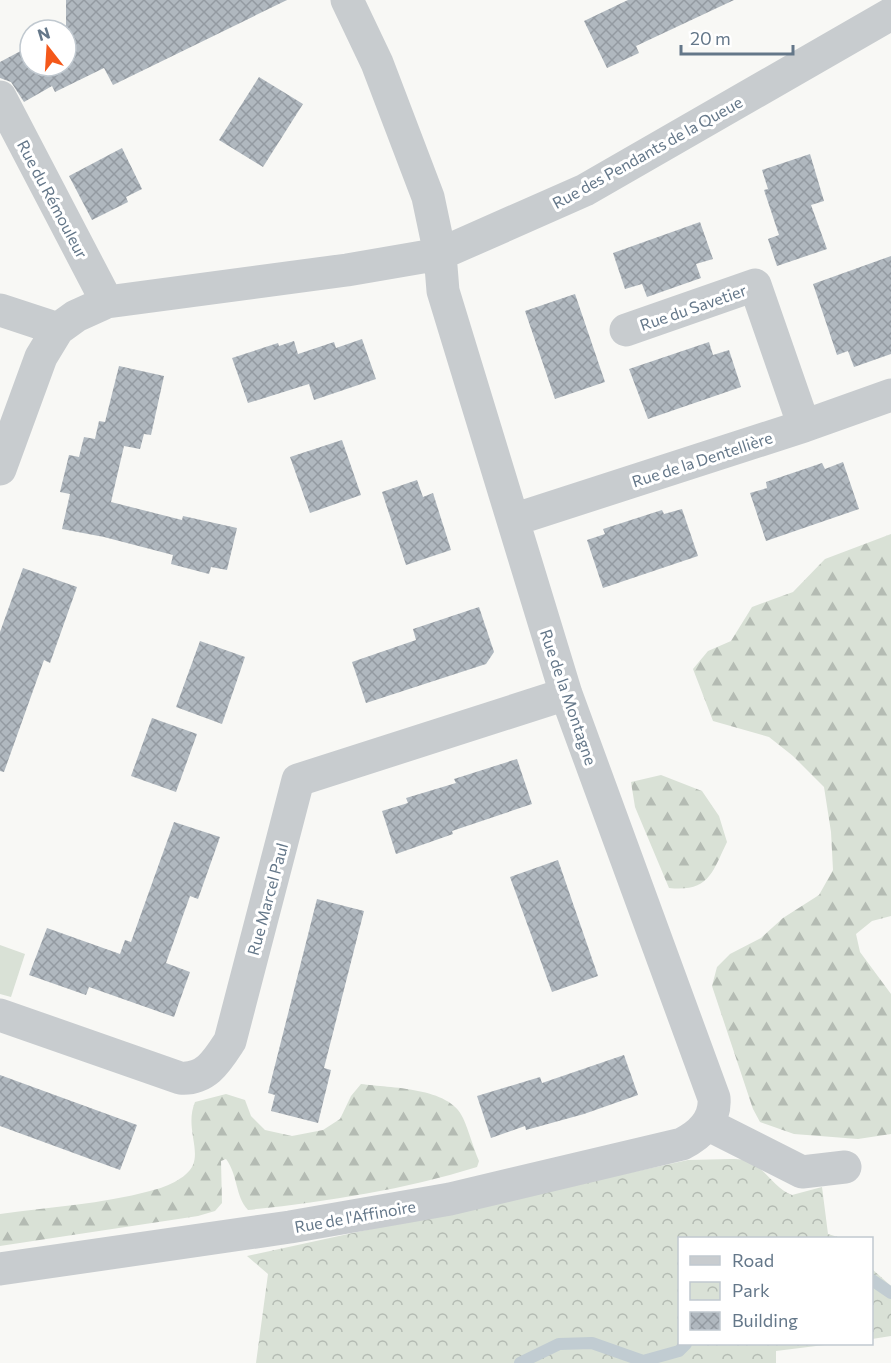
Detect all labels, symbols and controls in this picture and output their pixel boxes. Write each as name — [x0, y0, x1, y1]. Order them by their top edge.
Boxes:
north arrow — [18, 18, 78, 78]
scale bar — [681, 18, 794, 56]
text: N — [35, 22, 52, 44]
text: 20 m — [690, 27, 731, 49]
street label: Rue des Pendants de la Queue — [549, 92, 745, 212]
street label: Rue du Rémouleur — [14, 137, 92, 262]
street label: Rue du Savetier — [637, 280, 749, 334]
street label: Rue de la Dentellière — [629, 427, 775, 491]
street label: Rue de la Montagne — [537, 627, 601, 767]
street label: Rue Marcel Paul — [243, 841, 291, 957]
street label: Rue de l'Affinoire — [293, 1196, 417, 1236]
legend — [678, 1237, 873, 1345]
text: Road — [732, 1249, 774, 1271]
text: Park — [732, 1279, 770, 1301]
text: Building — [732, 1309, 798, 1331]

